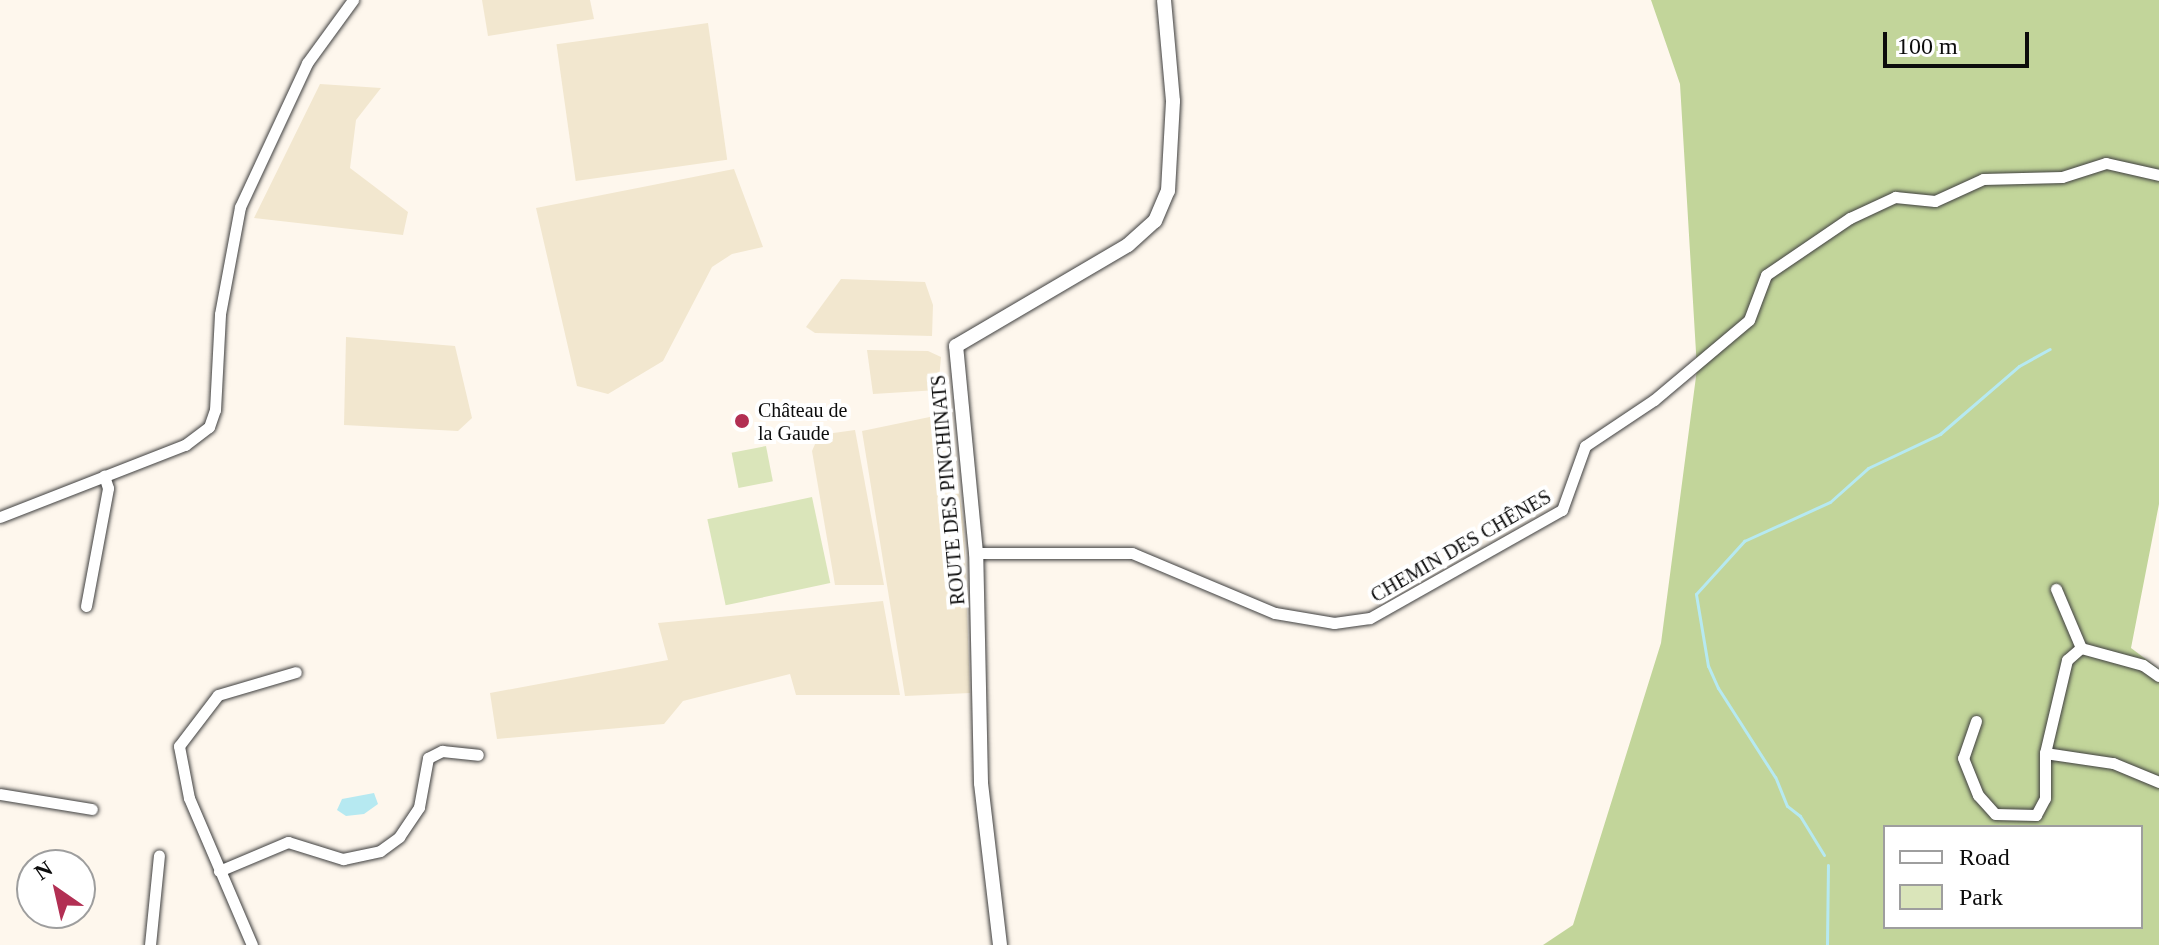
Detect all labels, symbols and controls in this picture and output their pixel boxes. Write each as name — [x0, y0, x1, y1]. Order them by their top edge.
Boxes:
scale bar — [1887, 16, 2033, 66]
text: 100 m — [1897, 33, 1958, 59]
street label: ROUTE DES PINCHINATS — [926, 374, 970, 606]
place label: Château de la Gaude — [758, 398, 847, 445]
marker: Château de la Gaude — [733, 412, 751, 430]
street label: CHEMIN DES CHÊNES — [1366, 484, 1556, 608]
legend — [1883, 825, 2143, 929]
text: Road — [1959, 844, 2010, 870]
north arrow — [16, 849, 96, 929]
text: N — [30, 856, 57, 885]
text: Park — [1959, 884, 2003, 910]

